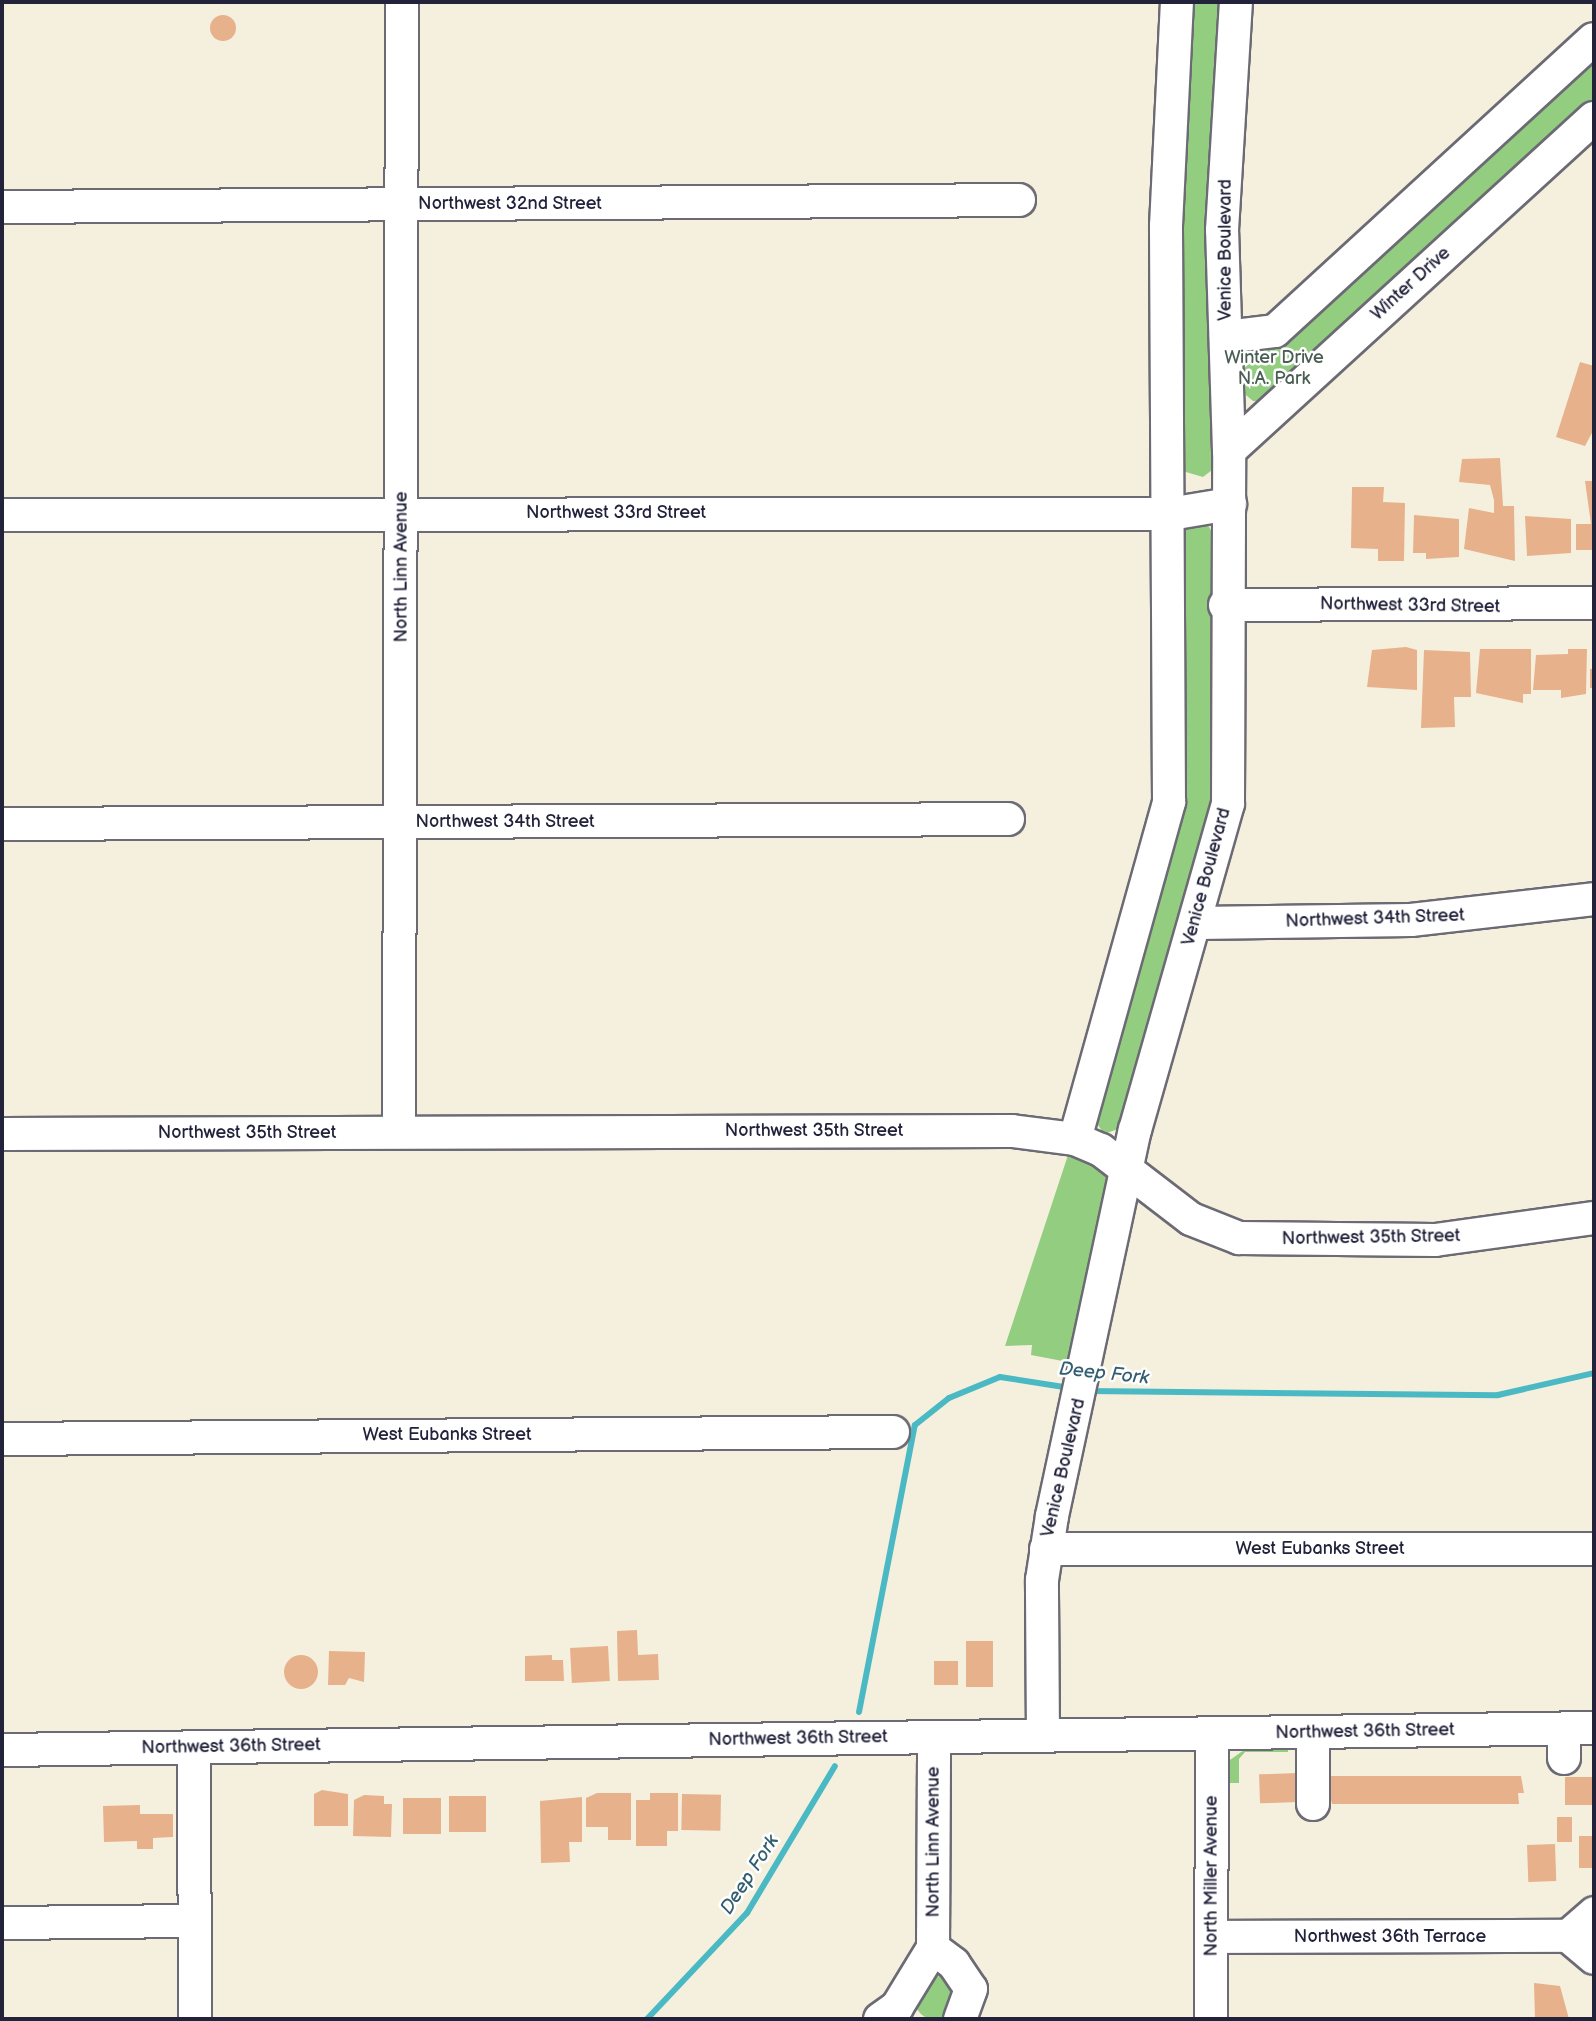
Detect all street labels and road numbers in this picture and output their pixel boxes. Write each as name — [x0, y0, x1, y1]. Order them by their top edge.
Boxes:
street label: Venice Boulevard — [1215, 179, 1237, 321]
street label: Northwest 32nd Street — [418, 193, 602, 215]
street label: Winter Drive — [1367, 243, 1455, 325]
street label: North Linn Avenue — [391, 492, 413, 642]
street label: Northwest 33rd Street — [526, 502, 706, 524]
street label: Northwest 33rd Street — [1320, 594, 1500, 618]
street label: Venice Boulevard — [1178, 806, 1236, 948]
street label: Northwest 34th Street — [415, 811, 595, 833]
street label: Northwest 34th Street — [1285, 905, 1465, 933]
street label: Northwest 35th Street — [725, 1120, 903, 1142]
street label: Northwest 35th Street — [158, 1122, 336, 1144]
street label: Northwest 35th Street — [1281, 1226, 1461, 1250]
street label: Venice Boulevard — [1038, 1396, 1090, 1540]
street label: West Eubanks Street — [362, 1424, 532, 1446]
street label: West Eubanks Street — [1235, 1538, 1405, 1560]
street label: Northwest 36th Street — [1275, 1720, 1455, 1744]
street label: Northwest 36th Street — [708, 1727, 888, 1751]
street label: Northwest 36th Street — [141, 1735, 321, 1759]
street label: North Linn Avenue — [923, 1767, 945, 1917]
street label: North Miller Avenue — [1201, 1796, 1223, 1956]
street label: Northwest 36th Terrace — [1294, 1926, 1486, 1948]

